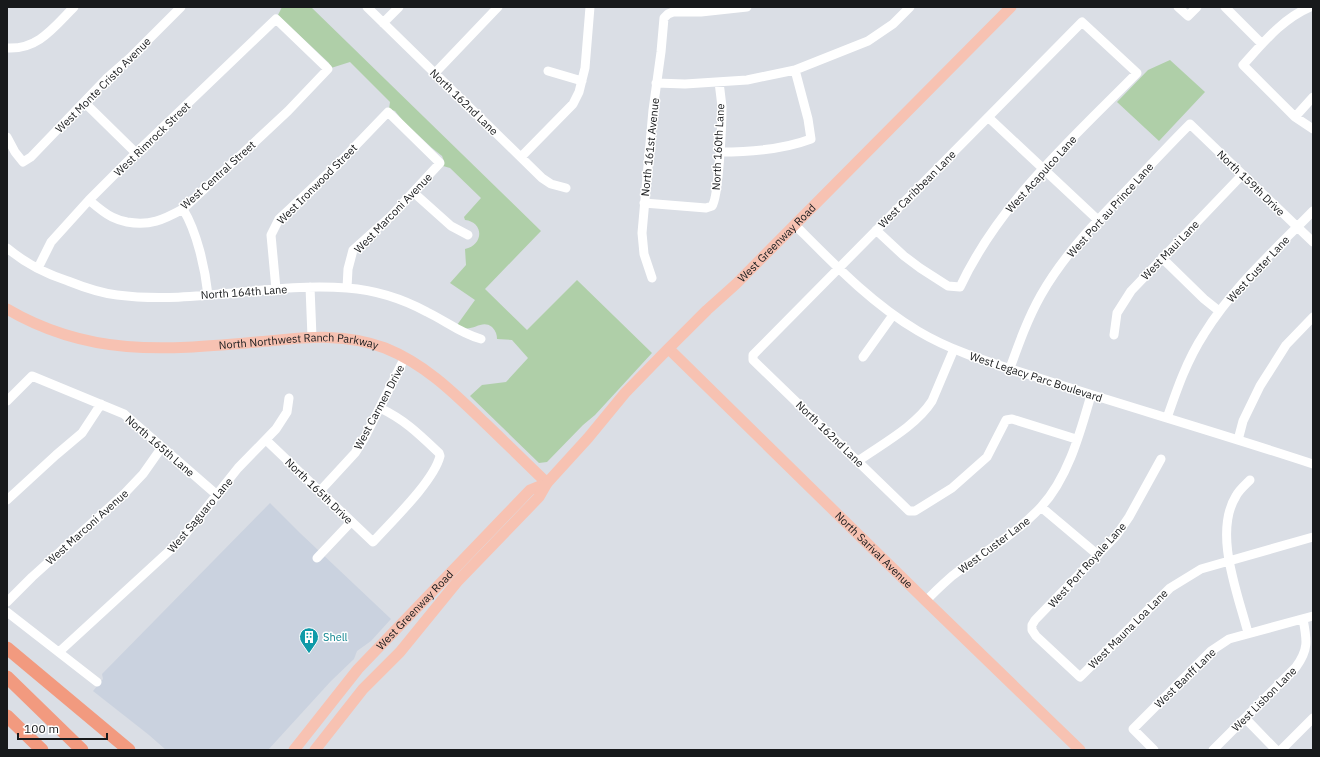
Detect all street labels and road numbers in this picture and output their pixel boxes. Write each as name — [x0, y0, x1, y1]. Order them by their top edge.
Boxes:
street label: West Monte Cristo Avenue — [52, 34, 154, 136]
street label: North 162nd Lane — [427, 66, 501, 138]
street label: North 161st Avenue — [638, 97, 662, 197]
street label: West Rimrock Street — [111, 99, 193, 179]
street label: North 160th Lane — [709, 103, 727, 191]
street label: West Acapulco Lane — [1003, 132, 1079, 216]
street label: West Central Street — [178, 138, 258, 212]
street label: West Ironwood Street — [274, 141, 360, 227]
street label: West Caribbean Lane — [875, 147, 959, 231]
street label: North 159th Drive — [1214, 147, 1288, 219]
street label: West Port au Prince Lane — [1064, 160, 1156, 260]
street label: West Marconi Avenue — [351, 170, 435, 256]
street label: West Greenway Road — [735, 201, 819, 285]
street label: West Maui Lane — [1138, 217, 1202, 283]
street label: West Custer Lane — [1224, 233, 1292, 305]
street label: North 164th Lane — [200, 282, 288, 302]
street label: North Northwest Ranch Parkway — [218, 330, 381, 352]
street label: West Legacy Parc Boulevard — [968, 349, 1104, 405]
street label: West Carmen Drive — [351, 362, 407, 452]
street label: North 162nd Lane — [793, 398, 867, 470]
street label: North 165th Lane — [123, 412, 197, 480]
street label: North 165th Drive — [282, 455, 356, 527]
street label: West Saguaro Lane — [164, 475, 236, 555]
street label: West Marconi Avenue — [43, 486, 131, 568]
street label: North Sarival Avenue — [832, 509, 916, 591]
street label: West Custer Lane — [955, 514, 1033, 576]
street label: West Port Royale Lane — [1045, 519, 1129, 611]
street label: West Greenway Road — [373, 567, 456, 653]
street label: West Mauna Loa Lane — [1085, 586, 1171, 672]
street label: West Banff Lane — [1151, 645, 1219, 711]
street label: West Lisbon Lane — [1229, 664, 1299, 734]

